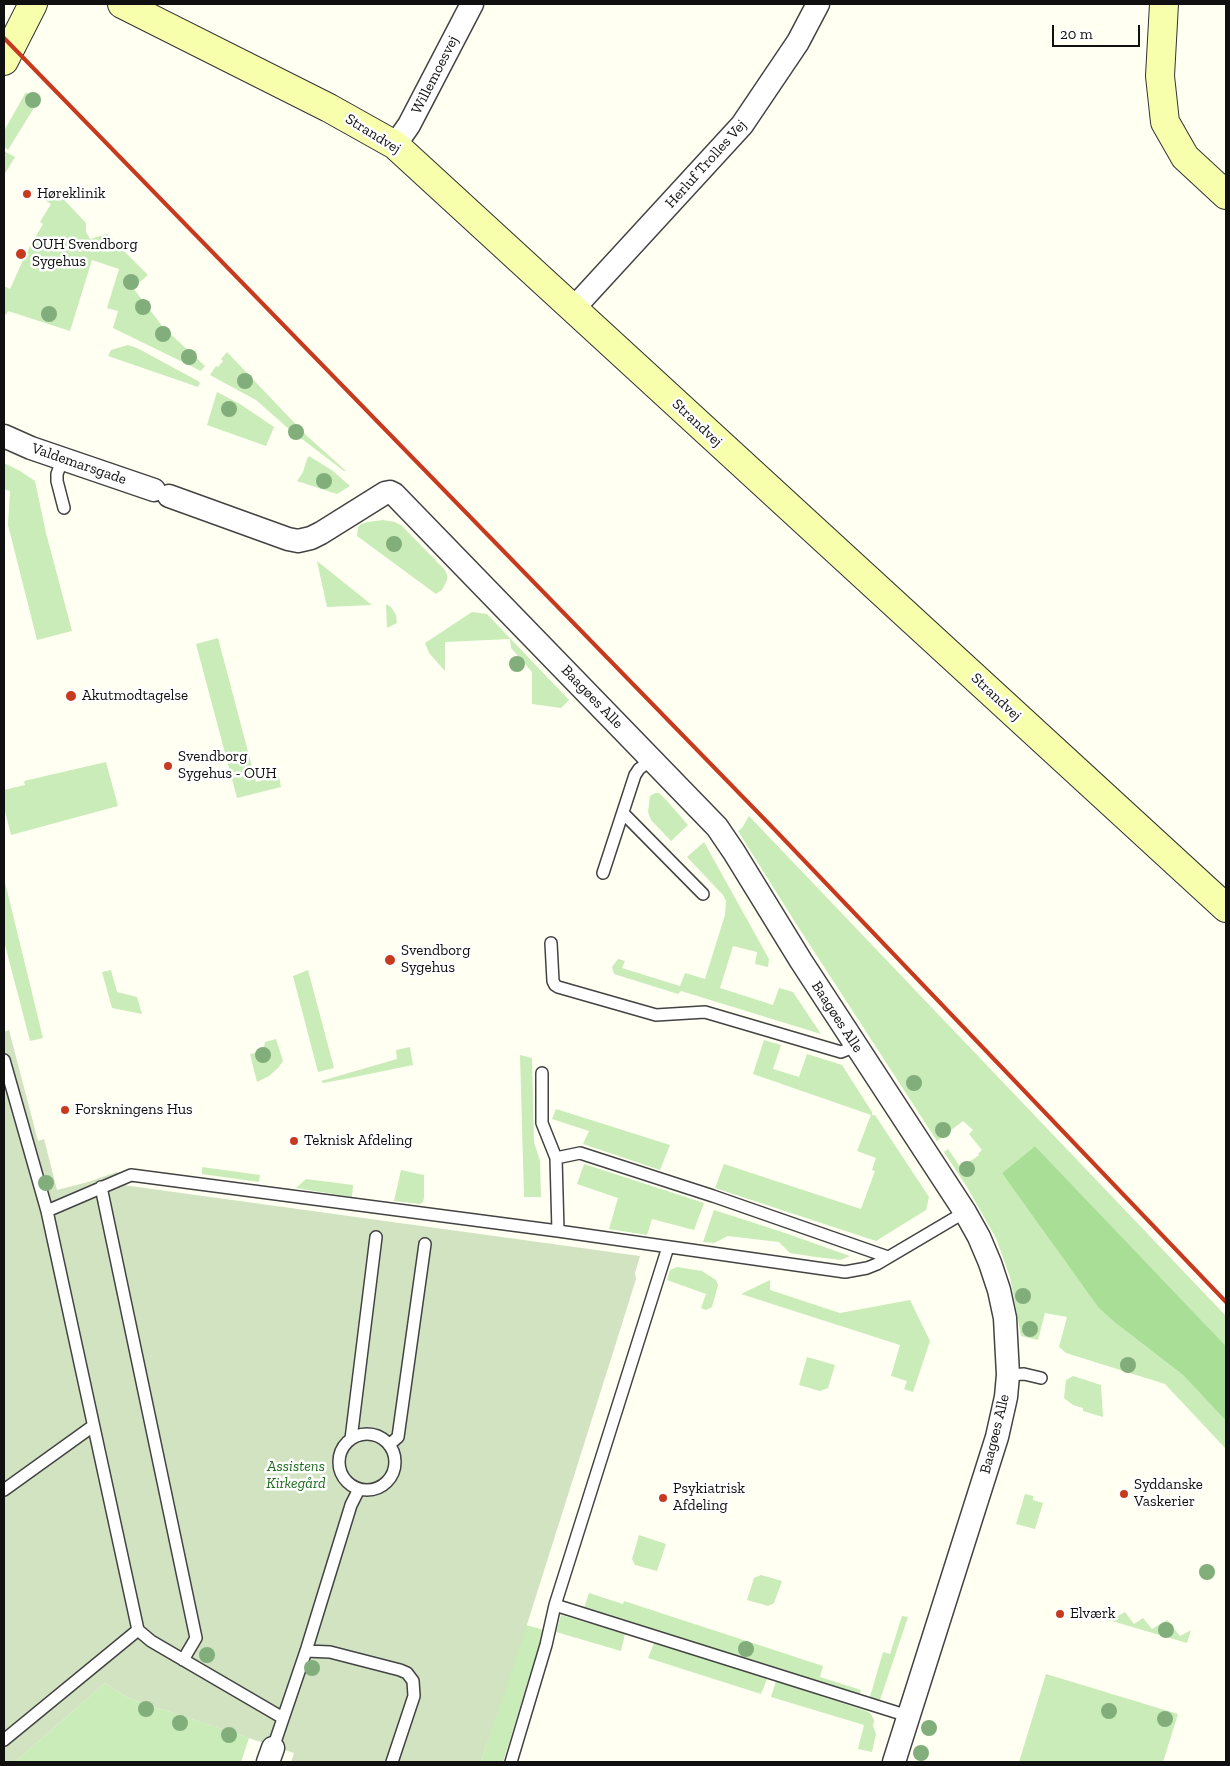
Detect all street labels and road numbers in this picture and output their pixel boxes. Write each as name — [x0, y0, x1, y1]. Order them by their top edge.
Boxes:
street label: Willemoesvej — [408, 33, 462, 117]
street label: Strandvej — [342, 110, 404, 158]
street label: Herluf Trolles Vej — [662, 116, 750, 212]
street label: Strandvej — [668, 395, 726, 451]
street label: Valdemarsgade — [29, 439, 129, 489]
street label: Baagøes Alle — [557, 662, 627, 732]
street label: Strandvej — [967, 669, 1025, 725]
street label: Baagøes Alle — [807, 978, 867, 1056]
street label: Baagøes Alle — [976, 1392, 1014, 1476]

